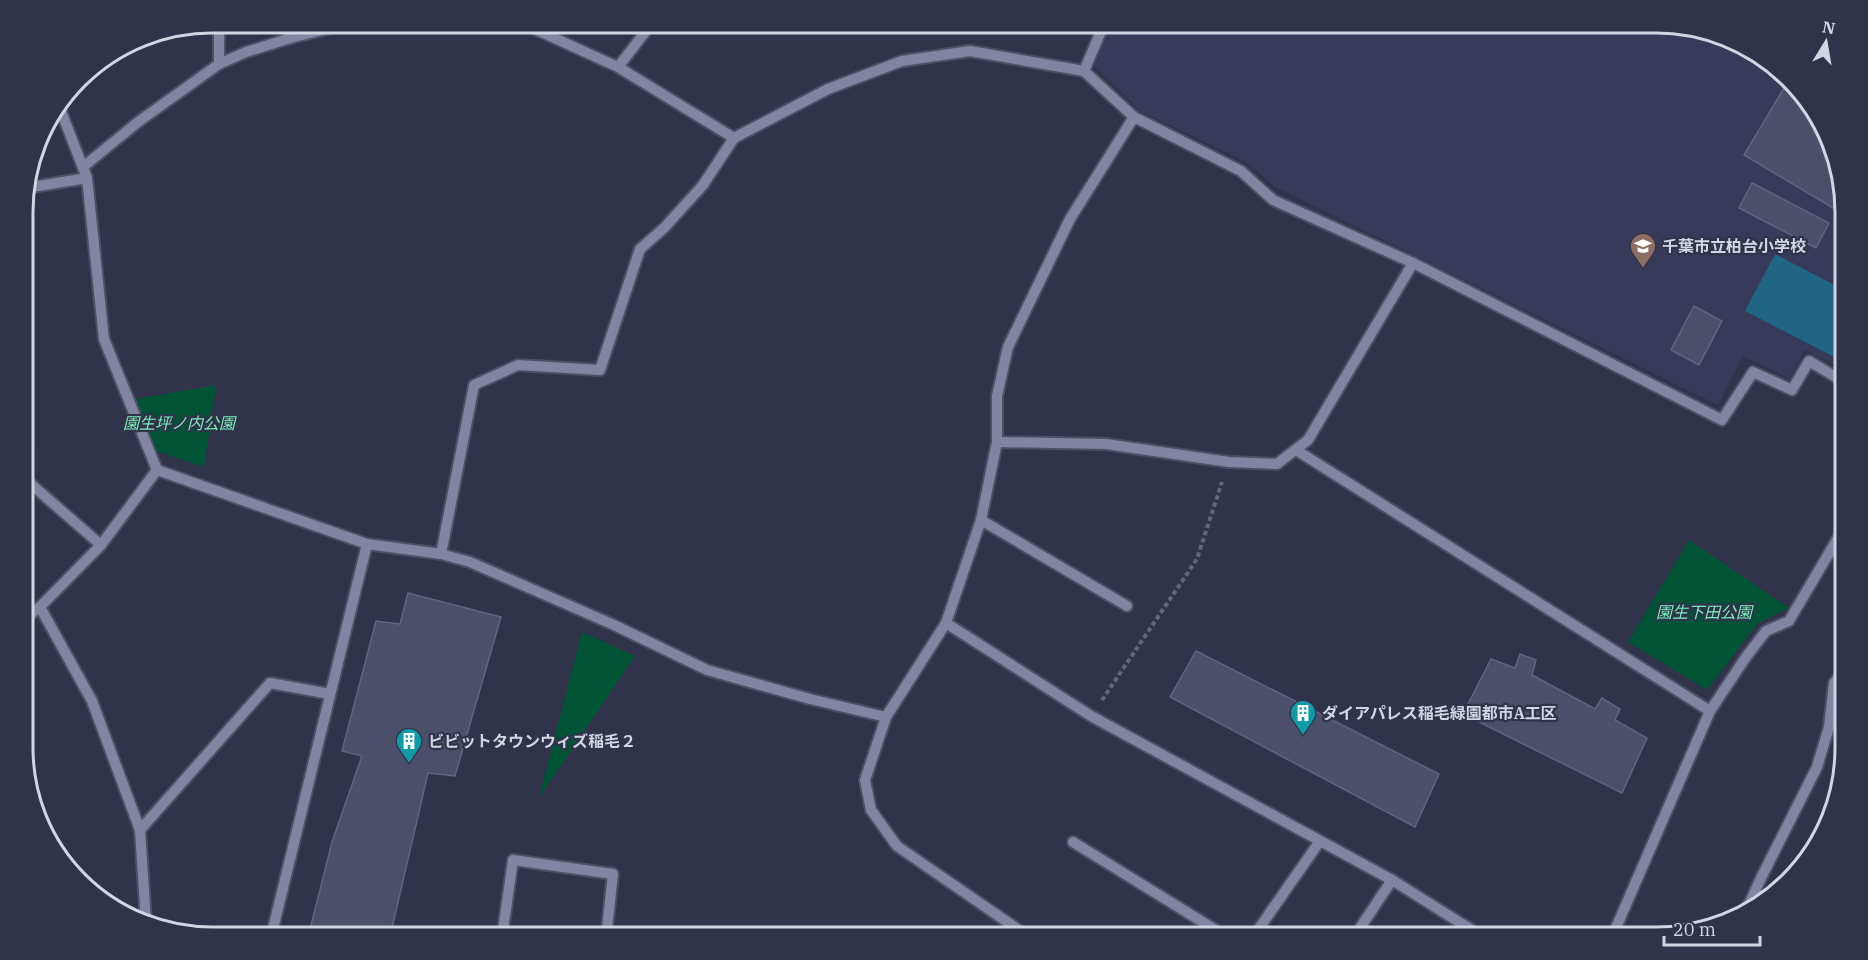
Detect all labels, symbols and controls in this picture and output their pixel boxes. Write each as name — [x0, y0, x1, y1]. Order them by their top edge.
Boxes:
north arrow — [1796, 12, 1856, 72]
text: N — [1821, 16, 1837, 38]
school or university icon: 千葉市立柏台小学校 — [1628, 231, 1658, 269]
place label: 千葉市立柏台小学校 — [1662, 236, 1806, 256]
park label: 園生坪ノ内公園 — [123, 413, 237, 433]
park label: 園生下田公園 — [1656, 602, 1754, 622]
building icon: ダイアパレス稲毛緑園都市A工区 — [1288, 698, 1318, 736]
place label: ダイアパレス稲毛緑園都市A工区 — [1322, 703, 1557, 723]
building icon: ビビットタウンウィズ稲毛２ — [394, 726, 424, 764]
place label: ビビットタウンウィズ稲毛２ — [428, 731, 636, 751]
scale bar — [1664, 909, 1760, 947]
text: 20 m — [1673, 918, 1716, 941]

